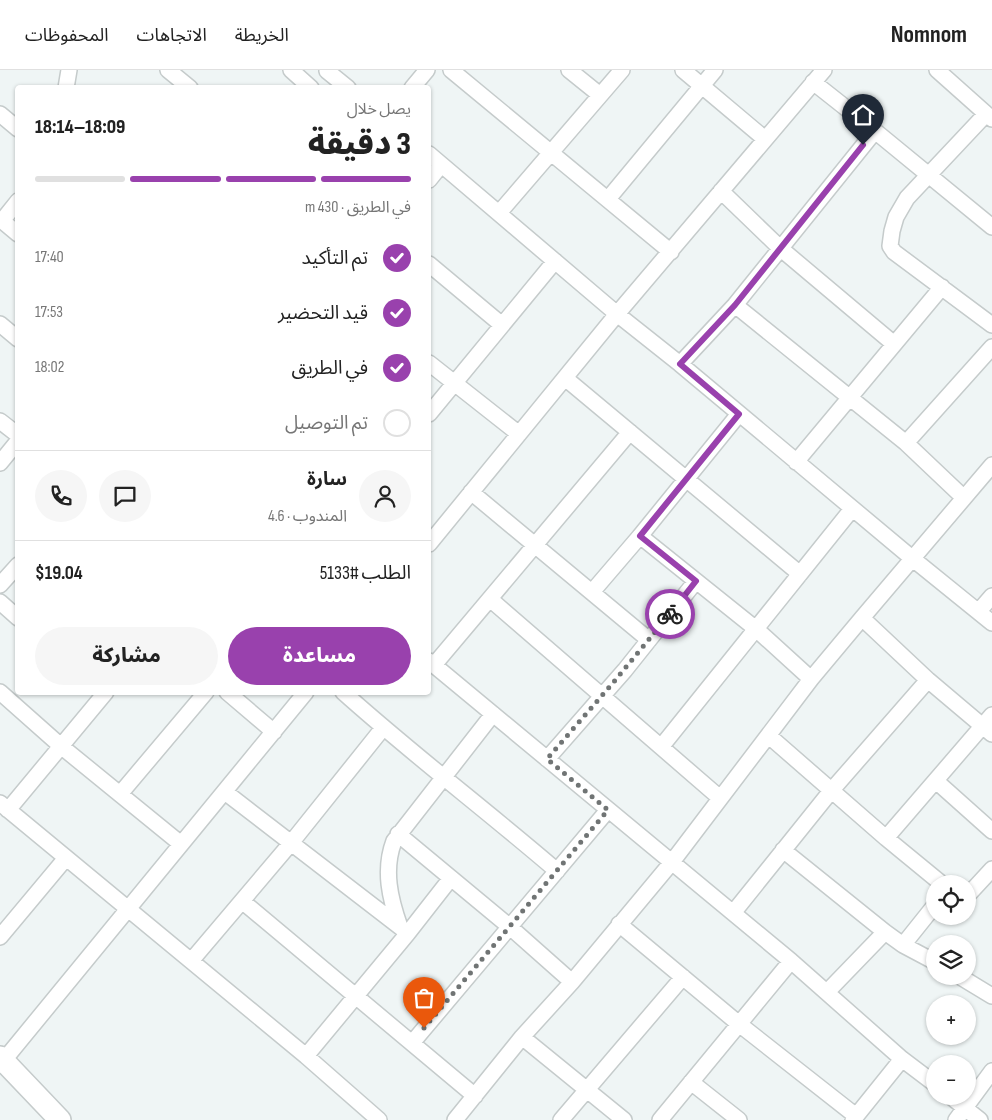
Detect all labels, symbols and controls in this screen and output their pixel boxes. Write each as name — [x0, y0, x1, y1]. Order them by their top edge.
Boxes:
text: Nomnom — [891, 20, 967, 49]
text: المحفوظات — [25, 25, 109, 46]
text: الاتجاهات — [137, 25, 207, 46]
text: الخريطة — [235, 25, 289, 46]
pin — [842, 94, 884, 145]
text: يصل خلال — [347, 100, 411, 119]
icon: home — [849, 101, 877, 129]
text: 18:09–18:14 — [35, 116, 125, 139]
text: 3 دقيقة — [308, 125, 411, 164]
text: في الطريق · 430 m — [305, 198, 411, 217]
icon: check — [383, 244, 411, 272]
text: تم التأكيد — [302, 247, 368, 270]
text: 17:40 — [35, 248, 64, 267]
icon: check — [383, 299, 411, 327]
text: قيد التحضير — [278, 302, 368, 325]
text: 17:53 — [35, 303, 63, 322]
icon: check — [383, 354, 411, 382]
text: في الطريق — [292, 357, 368, 380]
text: 18:02 — [35, 358, 64, 377]
text: تم التوصيل — [285, 412, 368, 435]
text: سارة — [307, 468, 347, 491]
button: phone — [35, 470, 87, 522]
button: chat — [99, 470, 151, 522]
button: person — [359, 470, 411, 522]
text: المندوب · 4.6 — [268, 507, 347, 526]
text: $19.04 — [35, 562, 83, 585]
text: الطلب #5133 — [320, 562, 411, 585]
courier — [645, 589, 695, 639]
icon: bike — [656, 600, 684, 628]
button: مشاركة — [35, 627, 218, 685]
button: مساعدة — [228, 627, 411, 685]
map controls — [926, 875, 976, 1105]
button: locate — [926, 875, 976, 925]
button: layers — [926, 935, 976, 985]
pin — [403, 977, 445, 1028]
icon: bag — [410, 984, 438, 1012]
button: + — [926, 995, 976, 1045]
button: − — [926, 1055, 976, 1105]

